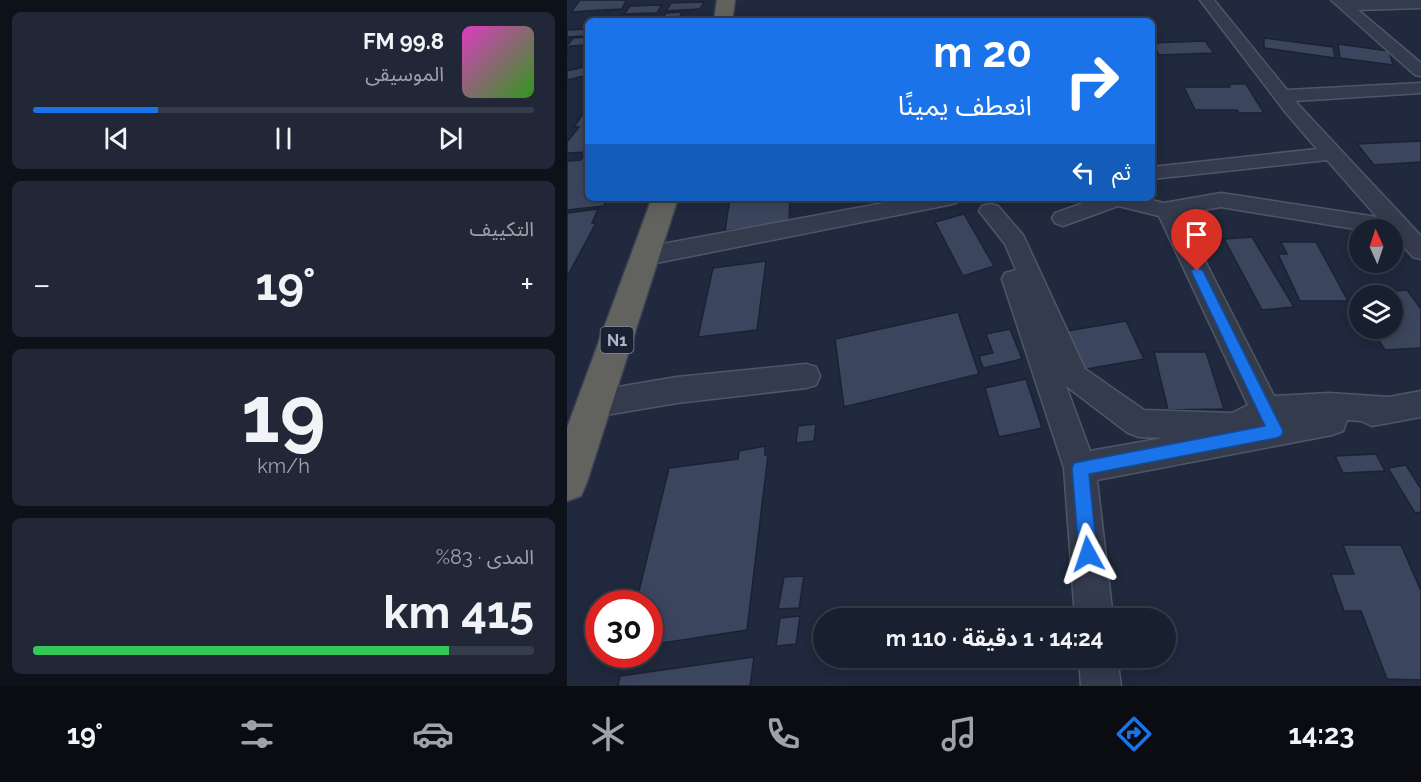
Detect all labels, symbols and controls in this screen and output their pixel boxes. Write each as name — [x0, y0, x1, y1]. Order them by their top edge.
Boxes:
text: 99.8 FM — [363, 28, 444, 54]
text: 20 m — [933, 28, 1032, 77]
icon: right — [1053, 42, 1131, 120]
text: الموسيقى — [365, 62, 444, 86]
text: انعطف يمينًا — [898, 90, 1032, 121]
icon: previous — [100, 122, 133, 155]
icon: pause — [267, 122, 300, 155]
icon: next — [434, 122, 467, 155]
icon: left — [1067, 156, 1100, 189]
text: ثم — [1112, 159, 1131, 185]
pin — [1171, 209, 1222, 271]
text: التكييف — [470, 217, 534, 241]
icon: arrive — [1180, 218, 1213, 251]
north arrow — [1349, 219, 1403, 273]
map controls — [1349, 219, 1403, 339]
text: 19° — [255, 258, 316, 311]
text: − — [33, 265, 51, 304]
text: + — [520, 265, 534, 304]
button: layers — [1349, 285, 1403, 339]
road number: N1 — [601, 327, 633, 353]
text: 19 — [241, 369, 326, 460]
text: km/h — [257, 454, 310, 478]
position arrow — [1056, 522, 1120, 586]
text: المدى · 83% — [436, 545, 534, 569]
text: 415 km — [383, 586, 534, 639]
speed limit sign: 30 — [585, 590, 663, 668]
text: 14:24 · 1 دقيقة · 110 m — [886, 625, 1103, 651]
icon: filters — [236, 713, 278, 755]
icon: car — [412, 713, 454, 755]
icon: climate — [587, 713, 629, 755]
icon: phone — [762, 713, 804, 755]
icon: music — [938, 713, 980, 755]
icon: directions — [1113, 713, 1155, 755]
text: 19° — [67, 719, 103, 750]
text: 14:23 — [1289, 719, 1354, 750]

